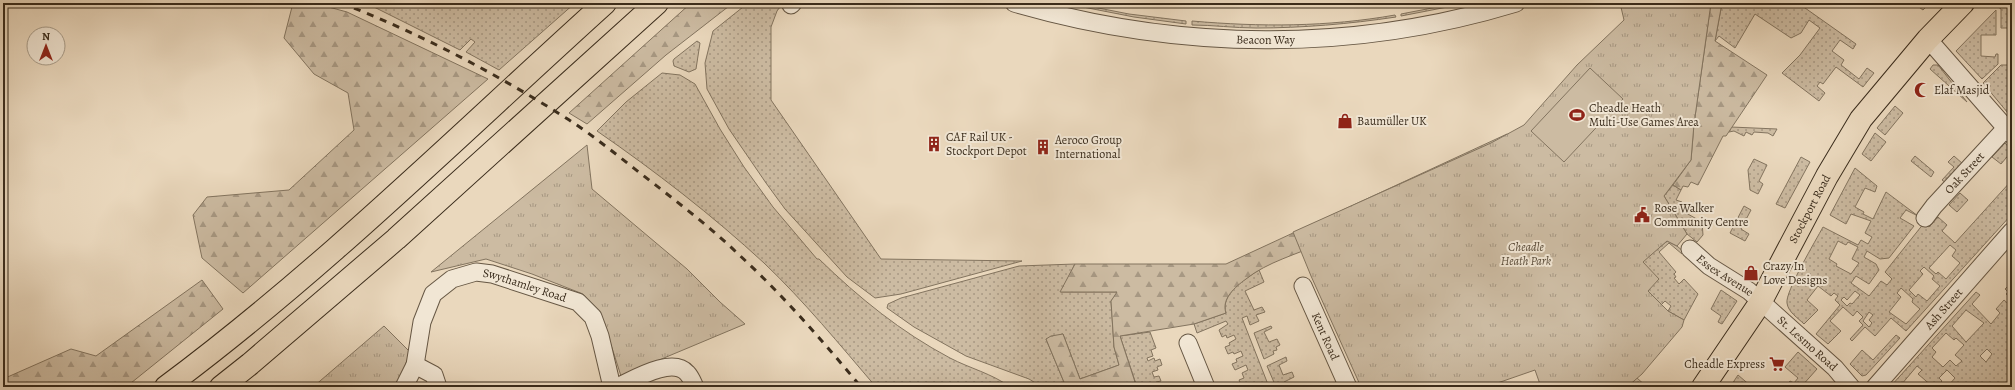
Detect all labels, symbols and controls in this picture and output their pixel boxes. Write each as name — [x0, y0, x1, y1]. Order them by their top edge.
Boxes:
north arrow — [26, 26, 66, 66]
text: N — [42, 29, 50, 44]
street label: Beacon Way — [1236, 31, 1296, 48]
mosque icon: Elaf Masjid — [1913, 81, 1931, 99]
place label: Elaf Masjid — [1934, 82, 1990, 98]
place label: Cheadle Heath Multi-Use Games Area — [1589, 100, 1699, 130]
sports icon: Cheadle Heath Multi-Use Games Area — [1568, 106, 1586, 124]
shop icon: Baumüller UK — [1336, 112, 1354, 130]
place label: Baumüller UK — [1357, 113, 1427, 129]
place label: CAF Rail UK - Stockport Depot — [946, 129, 1027, 159]
place label: Aeroco Group International — [1054, 132, 1122, 162]
building icon: CAF Rail UK - Stockport Depot — [925, 135, 943, 153]
building icon: Aeroco Group International — [1034, 138, 1052, 156]
street label: Oak Street — [1941, 148, 1988, 197]
street label: Stockport Road — [1785, 171, 1835, 246]
place label: Rose Walker Community Centre — [1654, 200, 1748, 230]
public building icon: Rose Walker Community Centre — [1633, 206, 1651, 224]
park label: Cheadle Heath Park — [1501, 239, 1552, 269]
street label: Essex Avenue — [1693, 250, 1757, 300]
place label: Crazy In Love Designs — [1763, 258, 1827, 288]
shop icon: Crazy In Love Designs — [1742, 264, 1760, 282]
street label: Swythamley Road — [482, 265, 569, 306]
street label: Ash Street — [1920, 285, 1966, 334]
street label: Kent Road — [1308, 310, 1343, 363]
street label: St. Lesmo Road — [1774, 312, 1841, 375]
supermarket icon: Cheadle Express — [1768, 355, 1786, 373]
place label: Cheadle Express — [1684, 356, 1765, 372]

